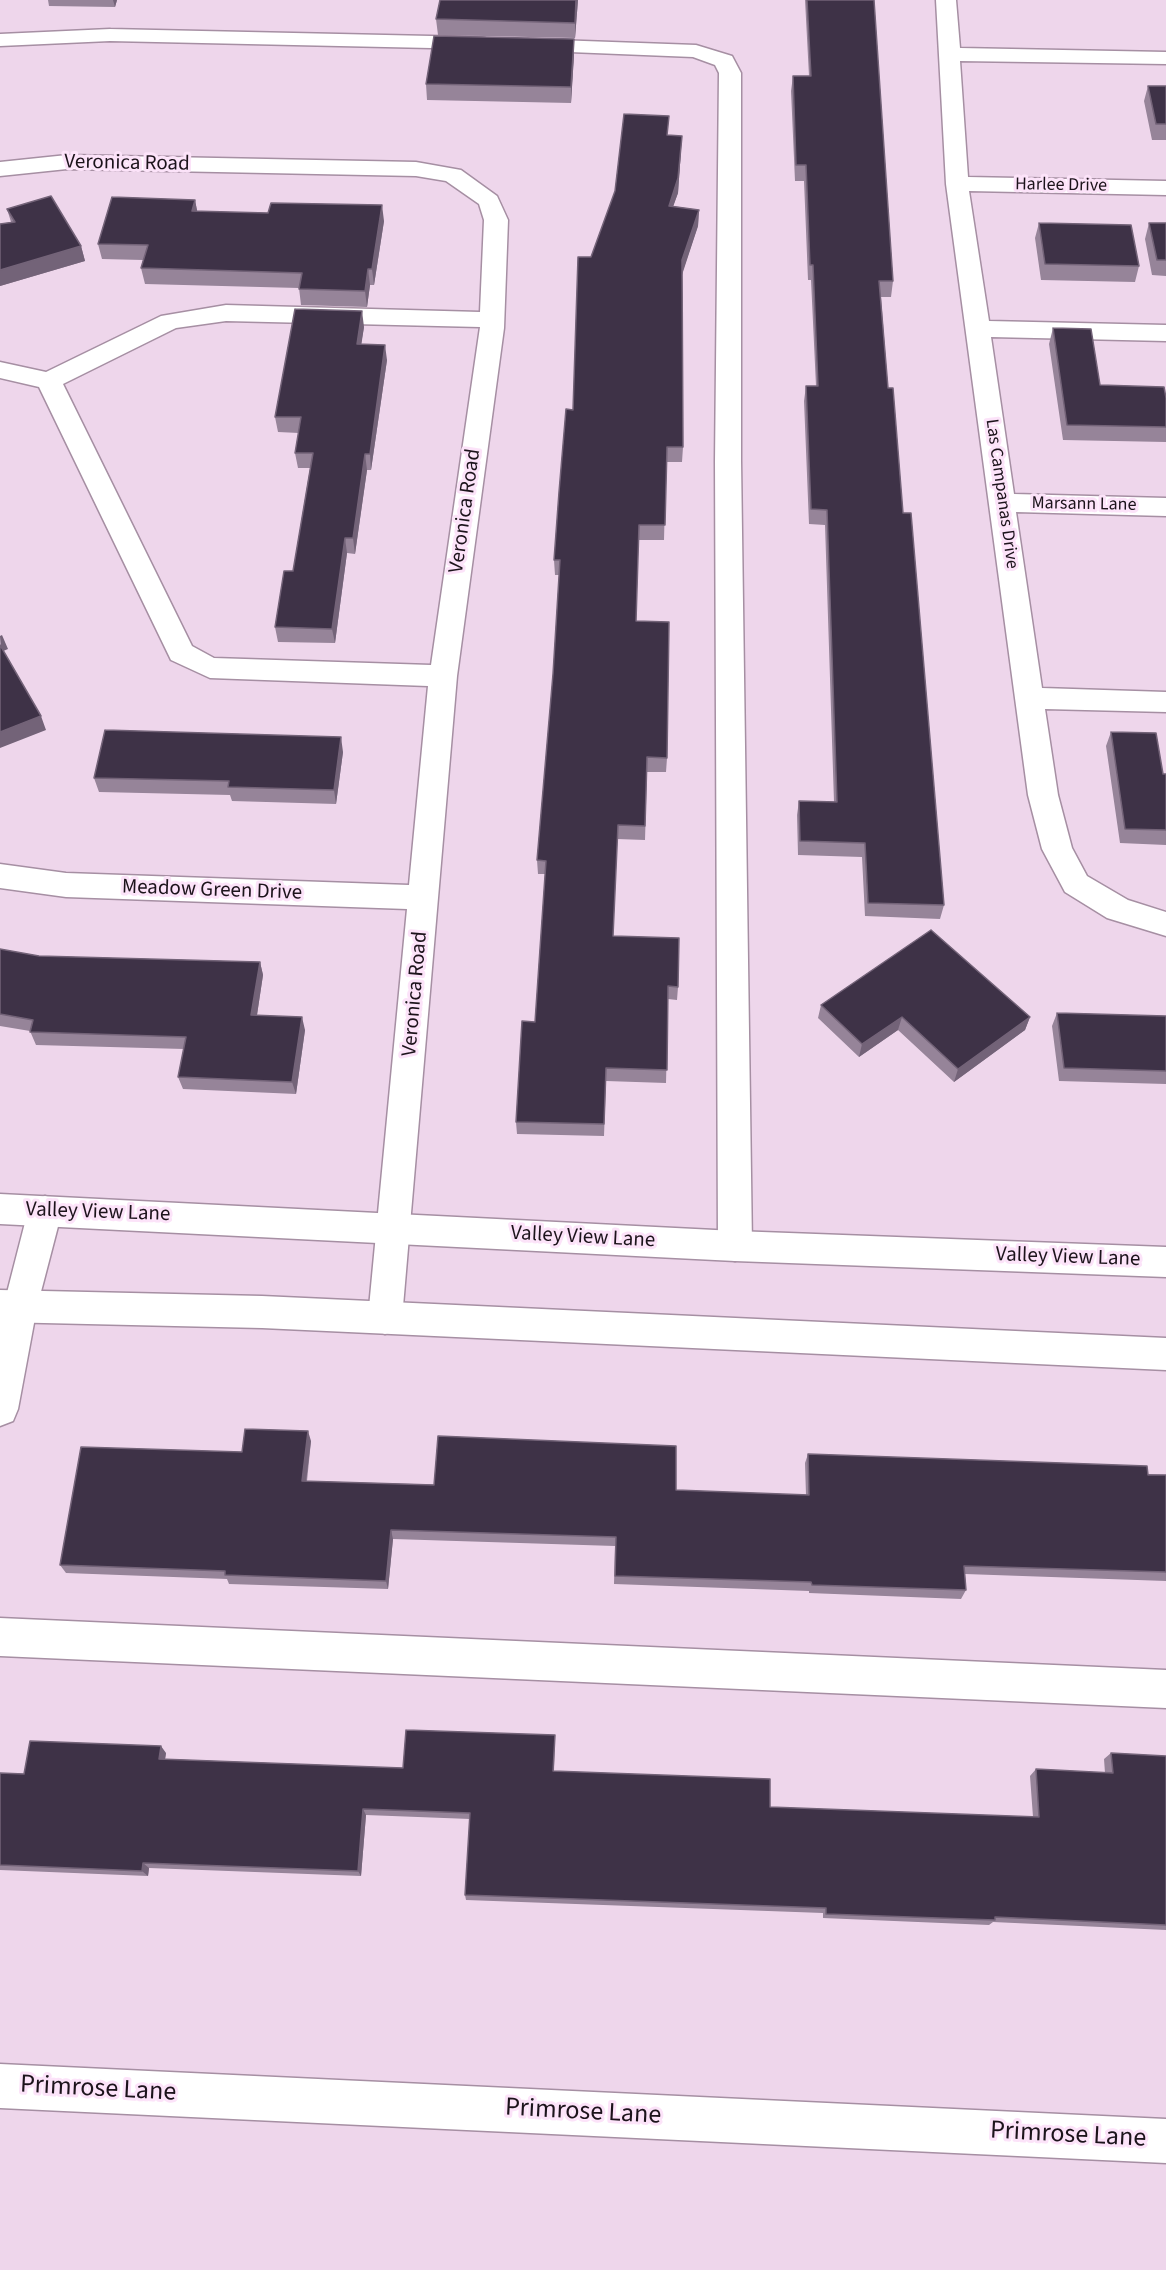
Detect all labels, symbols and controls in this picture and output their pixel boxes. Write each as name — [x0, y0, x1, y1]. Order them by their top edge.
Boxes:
street label: Veronica Road — [64, 150, 190, 178]
street label: Harlee Drive — [1015, 174, 1107, 198]
street label: Las Campanas Drive — [980, 418, 1022, 570]
street label: Veronica Road — [445, 447, 487, 575]
street label: Marsann Lane — [1031, 493, 1137, 517]
street label: Meadow Green Drive — [121, 875, 303, 907]
street label: Veronica Road — [398, 931, 434, 1057]
street label: Valley View Lane — [25, 1198, 171, 1228]
street label: Valley View Lane — [510, 1222, 656, 1254]
street label: Valley View Lane — [995, 1243, 1141, 1273]
street label: Primrose Lane — [19, 2070, 177, 2110]
street label: Primrose Lane — [504, 2093, 662, 2133]
street label: Primrose Lane — [989, 2116, 1147, 2156]

